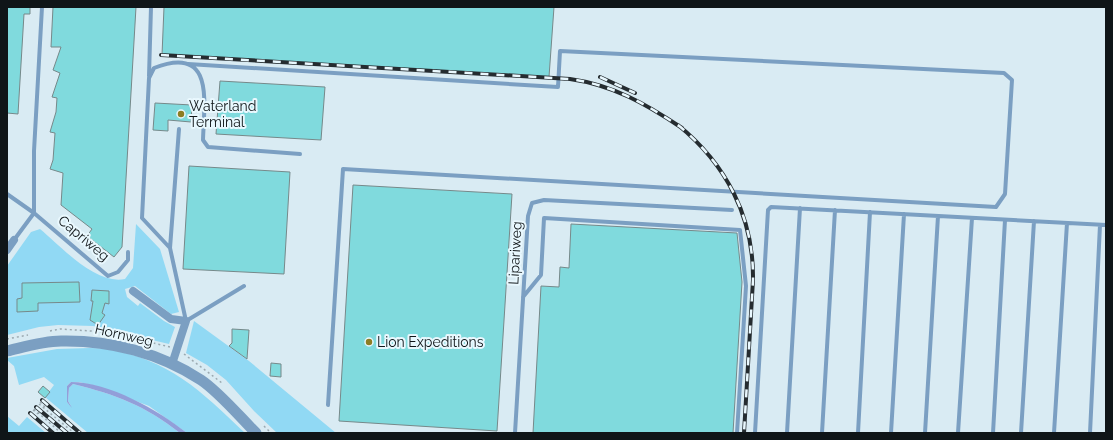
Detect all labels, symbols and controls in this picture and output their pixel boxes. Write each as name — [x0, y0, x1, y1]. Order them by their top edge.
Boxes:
place label: Waterland Terminal — [189, 98, 257, 130]
marker: Waterland Terminal — [176, 109, 186, 119]
street label: Capriweg — [55, 212, 113, 264]
street label: Lipariweg — [505, 221, 525, 285]
street label: Hornweg — [93, 321, 155, 349]
place label: Lion Expeditions — [377, 334, 484, 350]
marker: Lion Expeditions — [364, 337, 374, 347]

